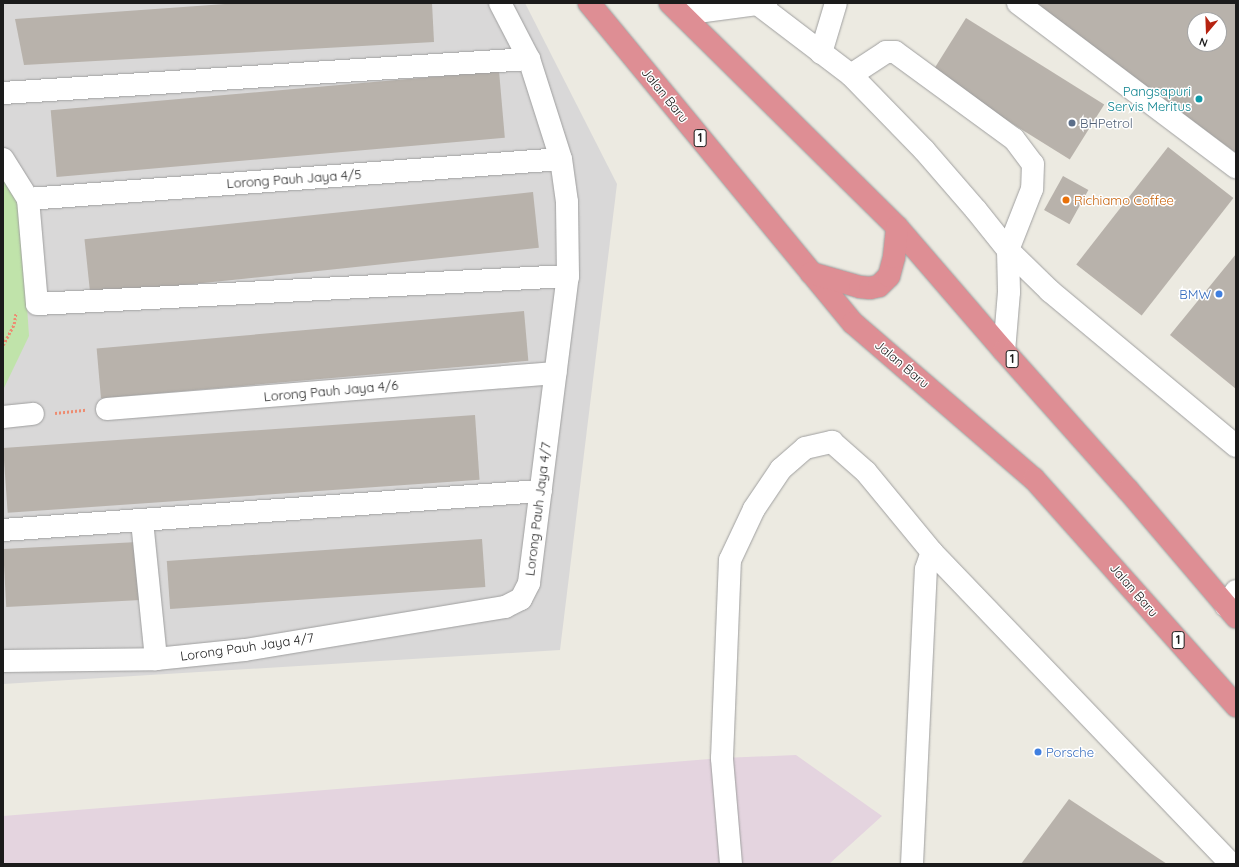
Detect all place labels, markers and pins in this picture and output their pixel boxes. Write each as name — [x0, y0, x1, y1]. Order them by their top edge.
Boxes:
place label: Pangsapuri Servis Meritus — [1108, 84, 1191, 115]
marker: Pangsapuri Servis Meritus — [1194, 94, 1204, 104]
place label: BHPetrol — [1080, 115, 1133, 131]
marker: BHPetrol — [1067, 118, 1077, 128]
place label: Richiamo Coffee — [1074, 192, 1174, 208]
marker: Richiamo Coffee — [1061, 195, 1071, 205]
place label: BMW — [1179, 286, 1211, 302]
marker: BMW — [1214, 289, 1224, 299]
place label: Porsche — [1046, 744, 1094, 760]
marker: Porsche — [1033, 747, 1043, 757]

